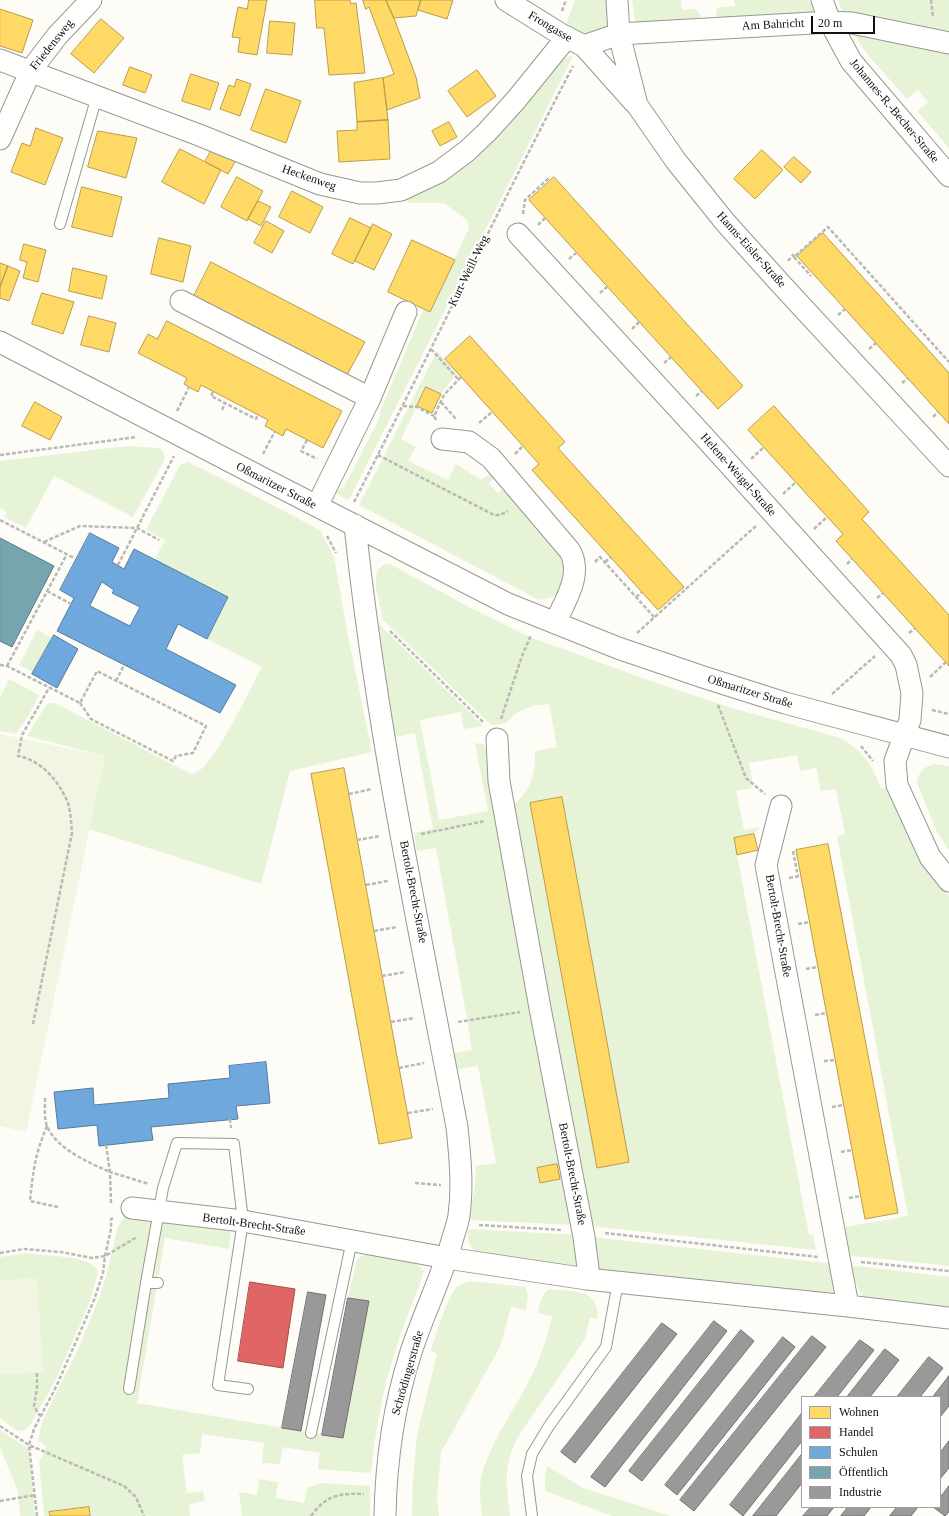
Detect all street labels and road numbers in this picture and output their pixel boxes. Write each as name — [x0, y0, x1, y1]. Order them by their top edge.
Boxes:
street label: Frongasse — [525, 8, 575, 46]
street label: Am Bahricht — [742, 16, 804, 34]
street label: Friedensweg — [27, 17, 77, 73]
street label: Johannes-R.-Becher-Straße — [846, 56, 942, 166]
street label: Heckenweg — [280, 162, 338, 194]
street label: Hanns-Eisler-Straße — [713, 209, 789, 291]
street label: Kurt-Weill-Weg — [446, 233, 492, 309]
street label: Helene-Weigel-Straße — [697, 431, 779, 519]
street label: Oßmaritzer Straße — [233, 460, 319, 512]
street label: Oßmaritzer Straße — [706, 672, 794, 712]
street label: Bertolt-Brecht-Straße — [396, 840, 430, 944]
street label: Bertolt-Brecht-Straße — [762, 874, 794, 978]
street label: Bertolt-Brecht-Straße — [555, 1122, 589, 1226]
street label: Bertolt-Brecht-Straße — [202, 1211, 306, 1239]
street label: Schrödingerstraße — [389, 1329, 427, 1417]

